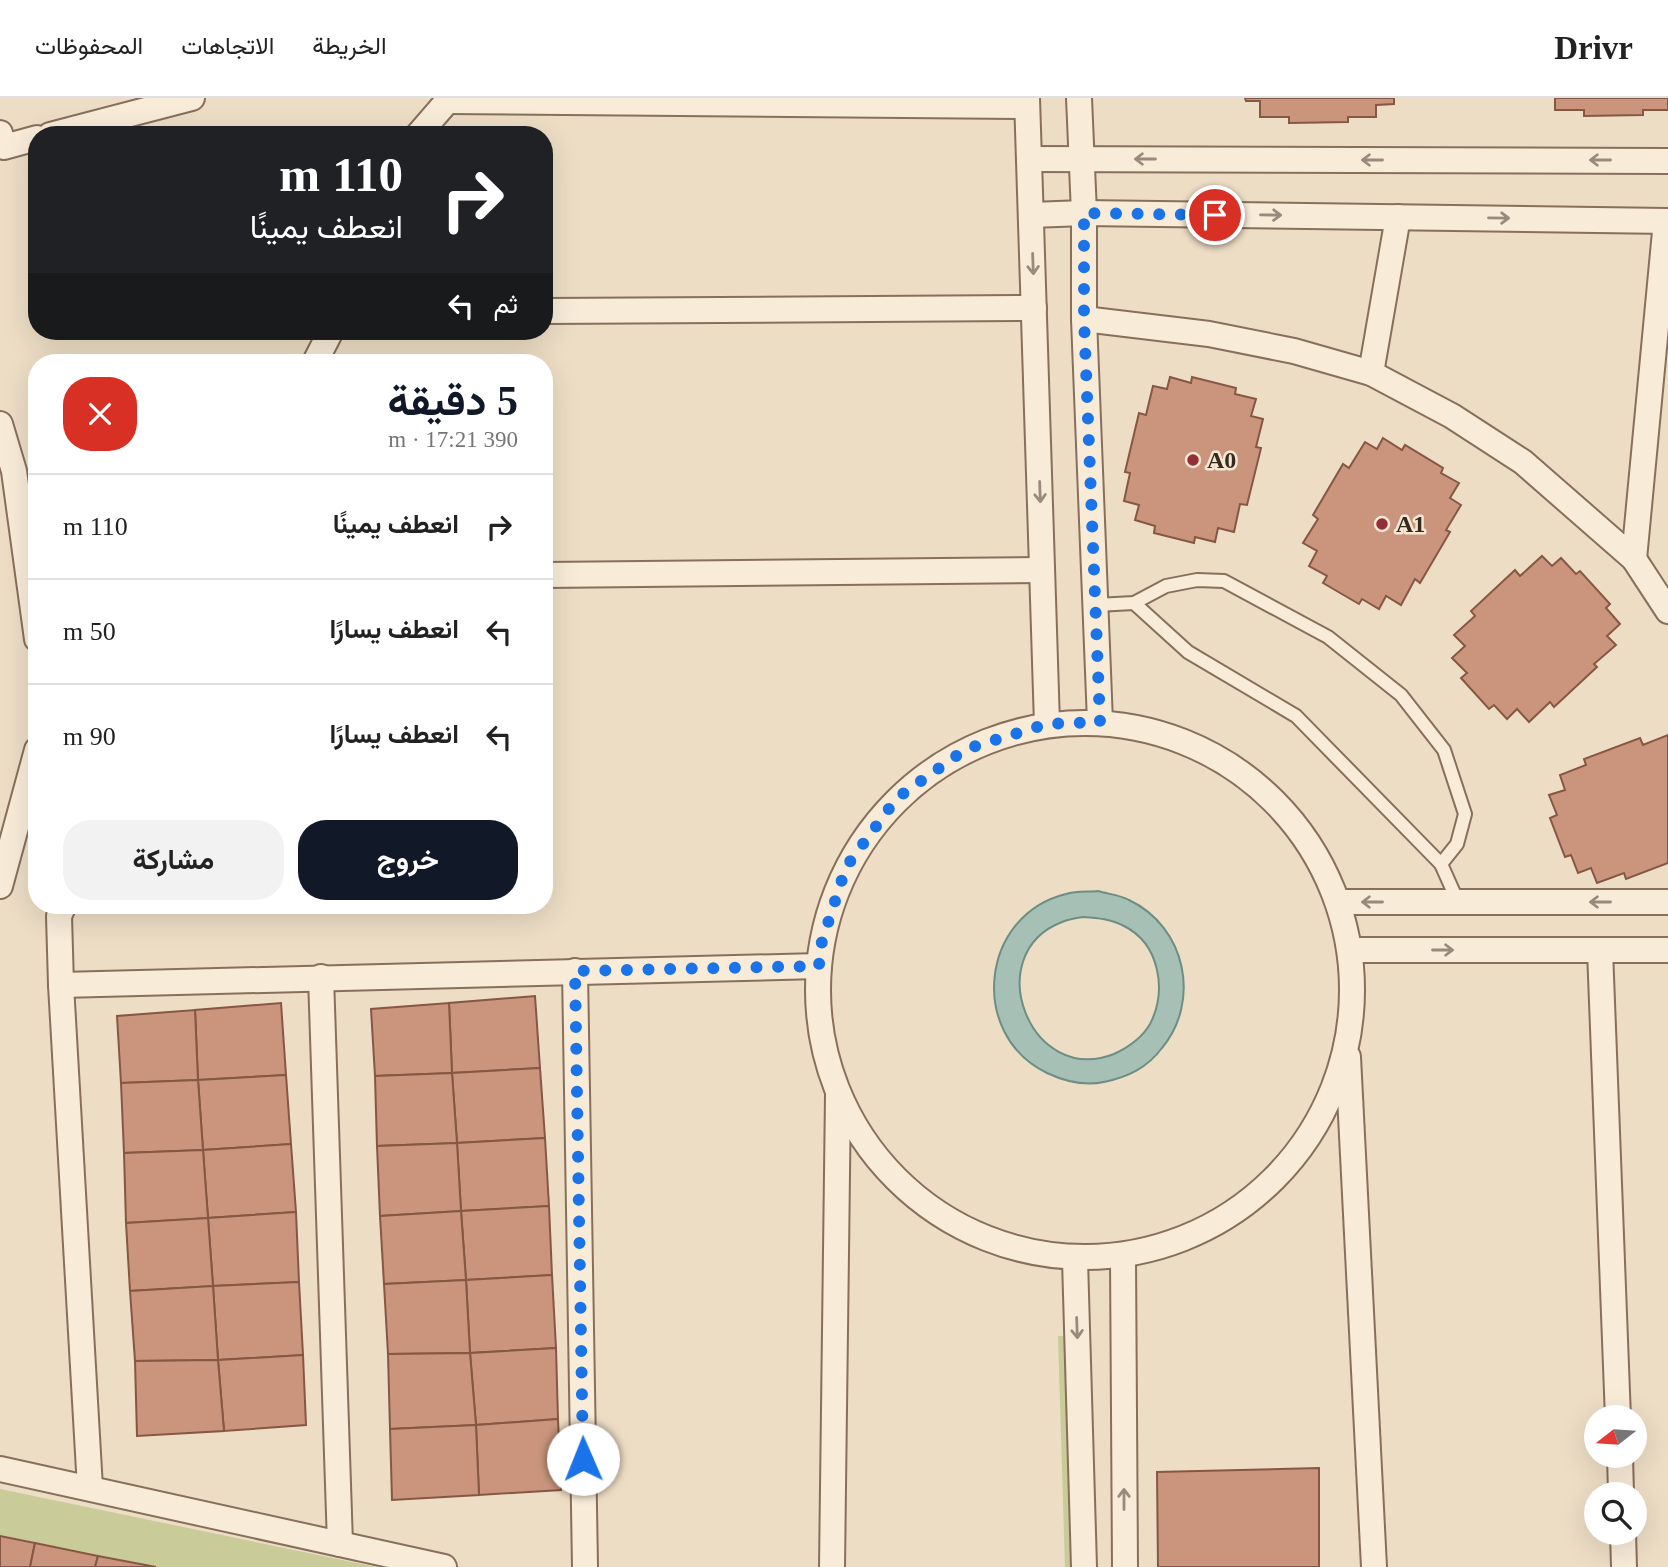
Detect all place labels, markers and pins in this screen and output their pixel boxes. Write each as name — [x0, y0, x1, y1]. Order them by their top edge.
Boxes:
pin — [1185, 185, 1245, 245]
place label: A0 — [1207, 447, 1236, 473]
marker: A0 — [1185, 452, 1201, 468]
place label: A1 — [1396, 511, 1425, 537]
marker: A1 — [1374, 516, 1390, 532]

